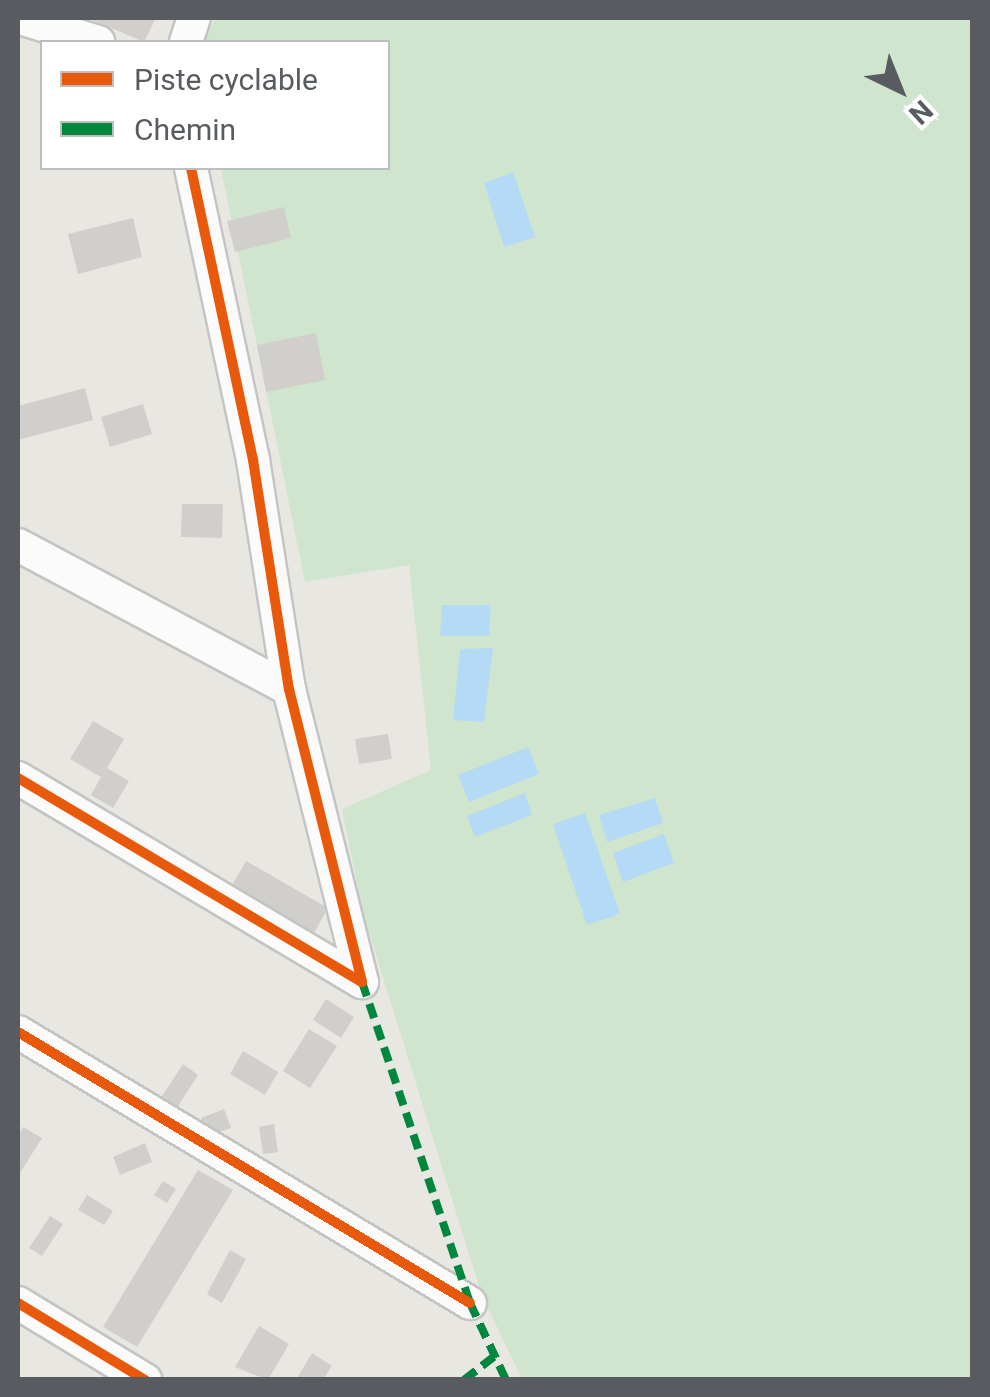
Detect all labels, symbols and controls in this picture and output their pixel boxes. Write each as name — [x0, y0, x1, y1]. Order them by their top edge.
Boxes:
legend — [40, 40, 390, 170]
north arrow — [850, 40, 950, 140]
text: Piste cyclable — [134, 62, 318, 97]
text: N — [902, 93, 939, 131]
text: Chemin — [134, 112, 236, 147]

